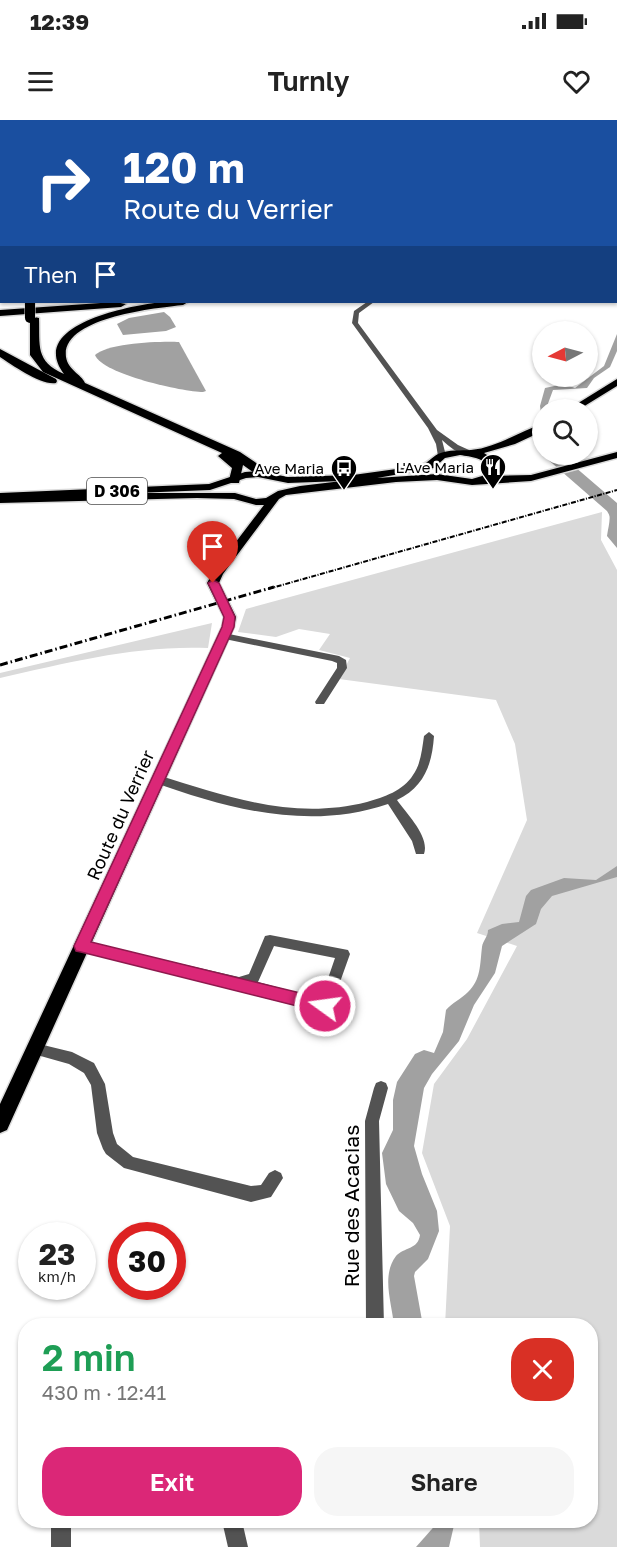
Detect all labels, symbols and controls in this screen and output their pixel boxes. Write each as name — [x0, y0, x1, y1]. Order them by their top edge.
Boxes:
text: 12:39 — [30, 8, 89, 35]
icon: menu — [24, 65, 57, 98]
text: Turnly — [267, 65, 350, 97]
icon: heart — [560, 65, 593, 98]
text: 120 m — [123, 142, 245, 192]
icon: right — [24, 144, 102, 222]
text: Route du Verrier — [123, 193, 333, 225]
icon: arrive — [89, 258, 122, 291]
text: Then — [24, 261, 77, 288]
north arrow — [532, 321, 598, 387]
map controls — [532, 321, 598, 465]
button: search — [532, 399, 598, 465]
restaurant icon: L'Ave Maria — [478, 452, 508, 490]
bus stop icon: Ave Maria — [329, 453, 359, 491]
place label: L'Ave Maria — [395, 458, 474, 476]
place label: Ave Maria — [255, 459, 324, 477]
road number: D 306 — [87, 478, 147, 504]
pin — [187, 521, 238, 583]
icon: arrive — [196, 530, 229, 563]
street label: Route du Verrier — [81, 747, 159, 883]
position arrow — [293, 974, 357, 1038]
street label: Rue des Acacias — [338, 1125, 364, 1287]
speed limit sign: 30 — [108, 1222, 186, 1300]
text: 23 — [39, 1236, 75, 1272]
text: km/h — [38, 1267, 76, 1285]
text: 2 min — [42, 1336, 136, 1379]
button: close — [511, 1338, 574, 1401]
text: 430 m · 12:41 — [42, 1380, 166, 1404]
button: Exit — [42, 1447, 302, 1516]
button: Share — [314, 1447, 574, 1516]

